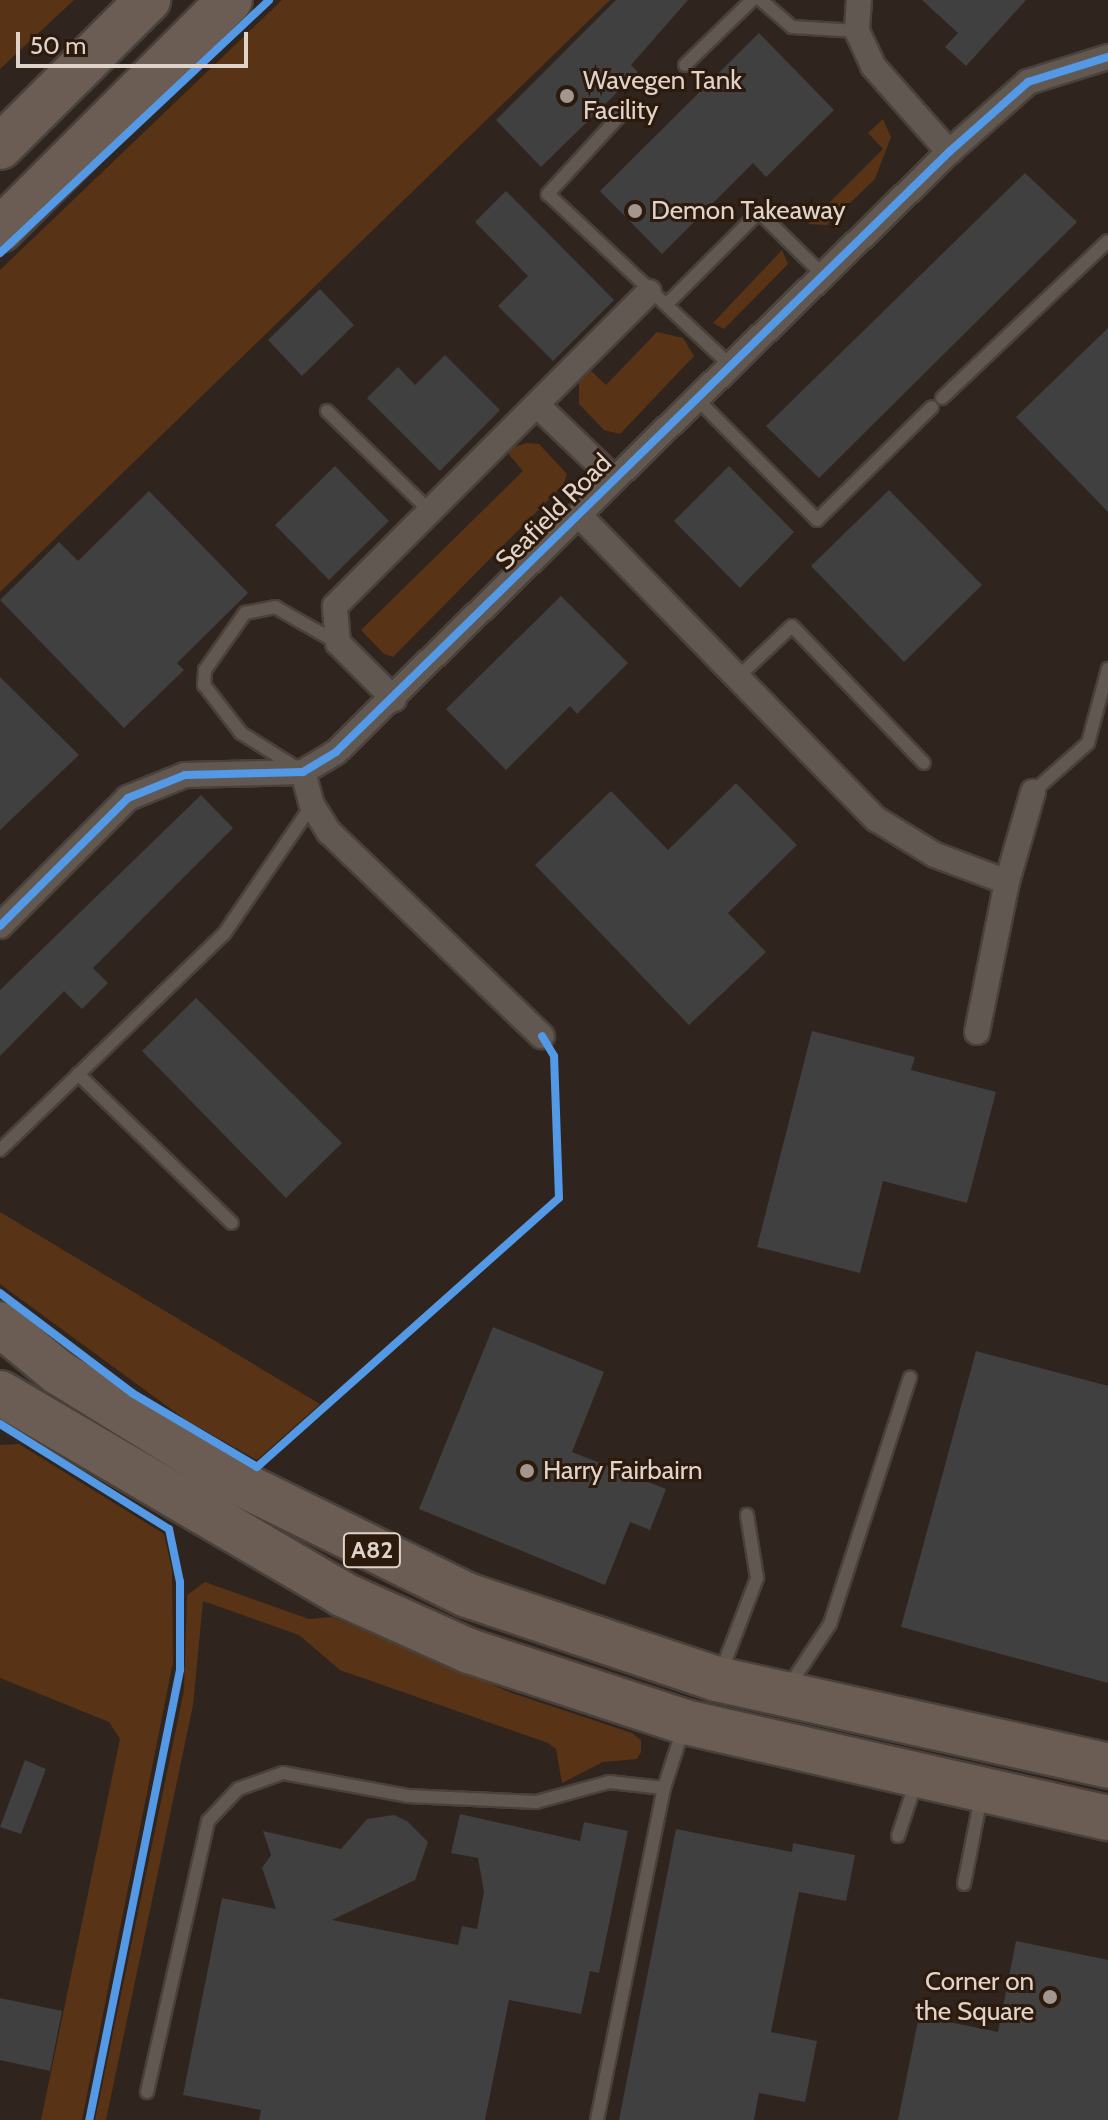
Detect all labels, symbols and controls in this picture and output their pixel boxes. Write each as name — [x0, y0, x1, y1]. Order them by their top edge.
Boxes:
scale bar — [20, 16, 252, 66]
text: 50 m — [30, 31, 86, 60]
place label: Wavegen Tank Facility — [583, 65, 742, 126]
marker: Wavegen Tank Facility — [558, 87, 576, 105]
place label: Demon Takeaway — [651, 195, 846, 227]
marker: Demon Takeaway — [626, 202, 644, 220]
street label: Seafield Road — [490, 448, 618, 576]
place label: Harry Fairbairn — [543, 1455, 702, 1487]
marker: Harry Fairbairn — [518, 1462, 536, 1480]
road number: A82 — [342, 1530, 402, 1570]
place label: Corner on the Square — [915, 1966, 1034, 2028]
marker: Corner on the Square — [1041, 1988, 1059, 2006]

